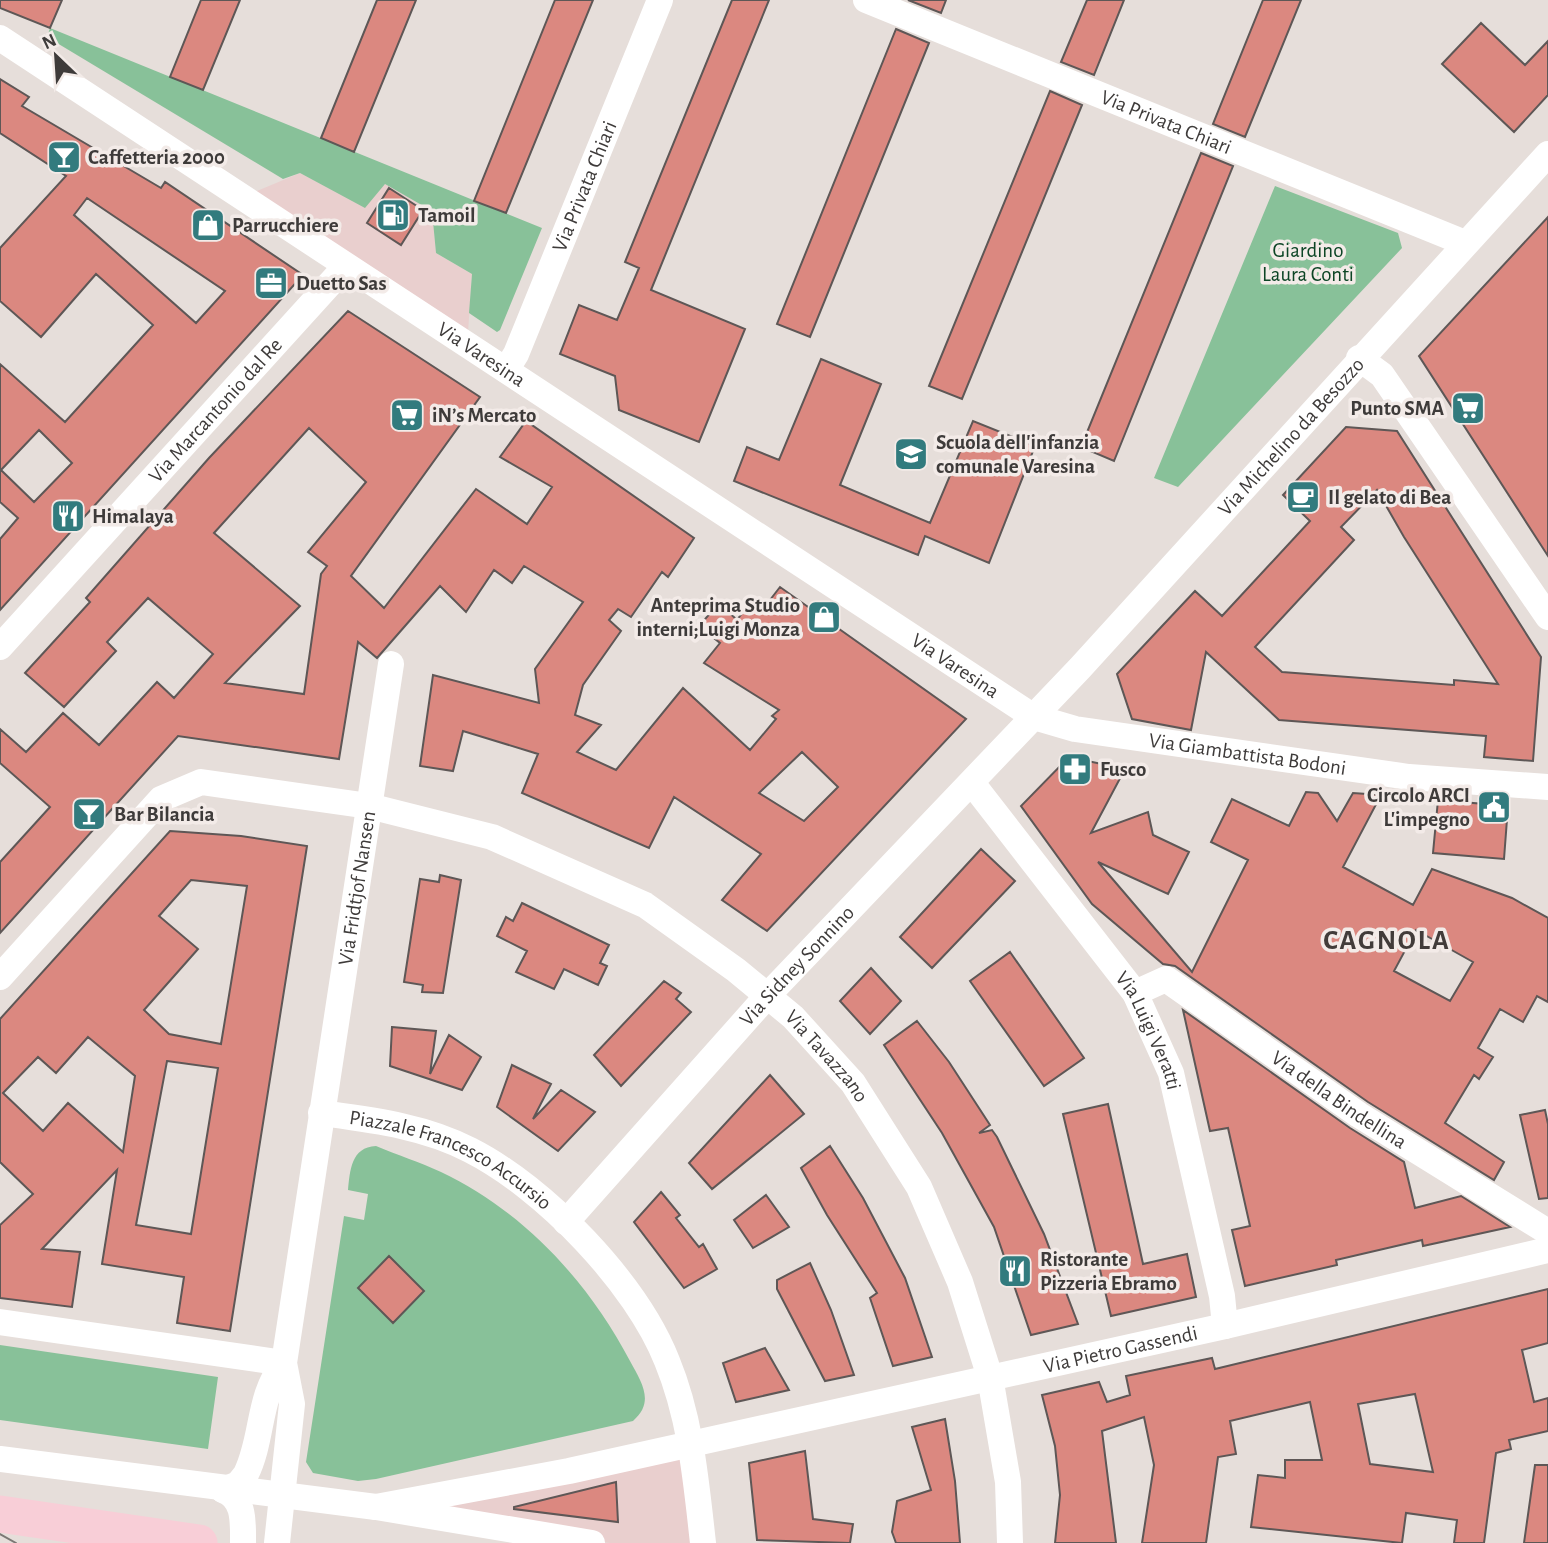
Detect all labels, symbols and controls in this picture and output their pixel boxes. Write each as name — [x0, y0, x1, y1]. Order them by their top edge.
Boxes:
north arrow — [21, 21, 91, 91]
text: N — [39, 31, 59, 53]
street label: Via Privata Chiari — [1098, 86, 1235, 158]
street label: Via Privata Chiari — [548, 118, 620, 255]
bar icon: Caffetteria 2000 — [45, 138, 83, 176]
place label: Caffetteria 2000 — [88, 147, 225, 168]
fuel station icon: Tamoil — [374, 196, 412, 234]
place label: Tamoil — [418, 205, 476, 226]
shop icon: Parrucchiere — [189, 206, 227, 244]
place label: Parrucchiere — [232, 215, 339, 236]
park label: Giardino Laura Conti — [1262, 240, 1354, 285]
office icon: Duetto Sas — [252, 264, 290, 302]
place label: Duetto Sas — [296, 273, 387, 294]
street label: Via Varesina — [434, 318, 529, 391]
street label: Via Marcantonio dal Re — [144, 334, 286, 486]
street label: Via Michelino da Besozzo — [1214, 353, 1368, 519]
supermarket icon: Punto SMA — [1449, 389, 1487, 427]
supermarket icon: iN’s Mercato — [388, 396, 426, 434]
place label: Punto SMA — [1350, 398, 1444, 419]
place label: iN’s Mercato — [432, 405, 536, 426]
place label: Scuola dell'infanzia comunale Varesina — [936, 432, 1099, 477]
school or university icon: Scuola dell'infanzia comunale Varesina — [892, 435, 930, 473]
cafe icon: Il gelato di Bea — [1284, 478, 1322, 516]
place label: Il gelato di Bea — [1328, 487, 1451, 508]
restaurant icon: Himalaya — [49, 497, 87, 535]
place label: Himalaya — [92, 506, 174, 527]
place label: Anteprima Studio interni;Luigi Monza — [636, 595, 800, 640]
shop icon: Anteprima Studio interni;Luigi Monza — [805, 598, 843, 636]
street label: Via Varesina — [908, 629, 1003, 702]
street label: Via Giambattista Bodoni — [1147, 729, 1348, 778]
pharmacy icon: Fusco — [1056, 750, 1094, 788]
place label: Fusco — [1100, 759, 1146, 780]
place label: Circolo ARCI L'impegno — [1367, 785, 1470, 830]
public building icon: Circolo ARCI L'impegno — [1475, 788, 1513, 826]
bar icon: Bar Bilancia — [70, 795, 108, 833]
place label: Bar Bilancia — [114, 804, 215, 825]
street label: Via Fridtjof Nansen — [335, 809, 379, 967]
street label: Via Sidney Sonnino — [736, 901, 858, 1030]
district label: CAGNOLA — [1323, 927, 1451, 955]
street label: Via Luigi Veratti — [1112, 967, 1185, 1092]
street label: Via Tavazzano — [782, 1006, 873, 1106]
street label: Via della Bindellina — [1268, 1046, 1411, 1152]
street label: Piazzale Francesco Accursio — [348, 1107, 556, 1213]
place label: Ristorante Pizzeria Ebramo — [1040, 1249, 1177, 1294]
restaurant icon: Ristorante Pizzeria Ebramo — [996, 1252, 1034, 1290]
street label: Via Pietro Gassendi — [1041, 1322, 1199, 1376]

